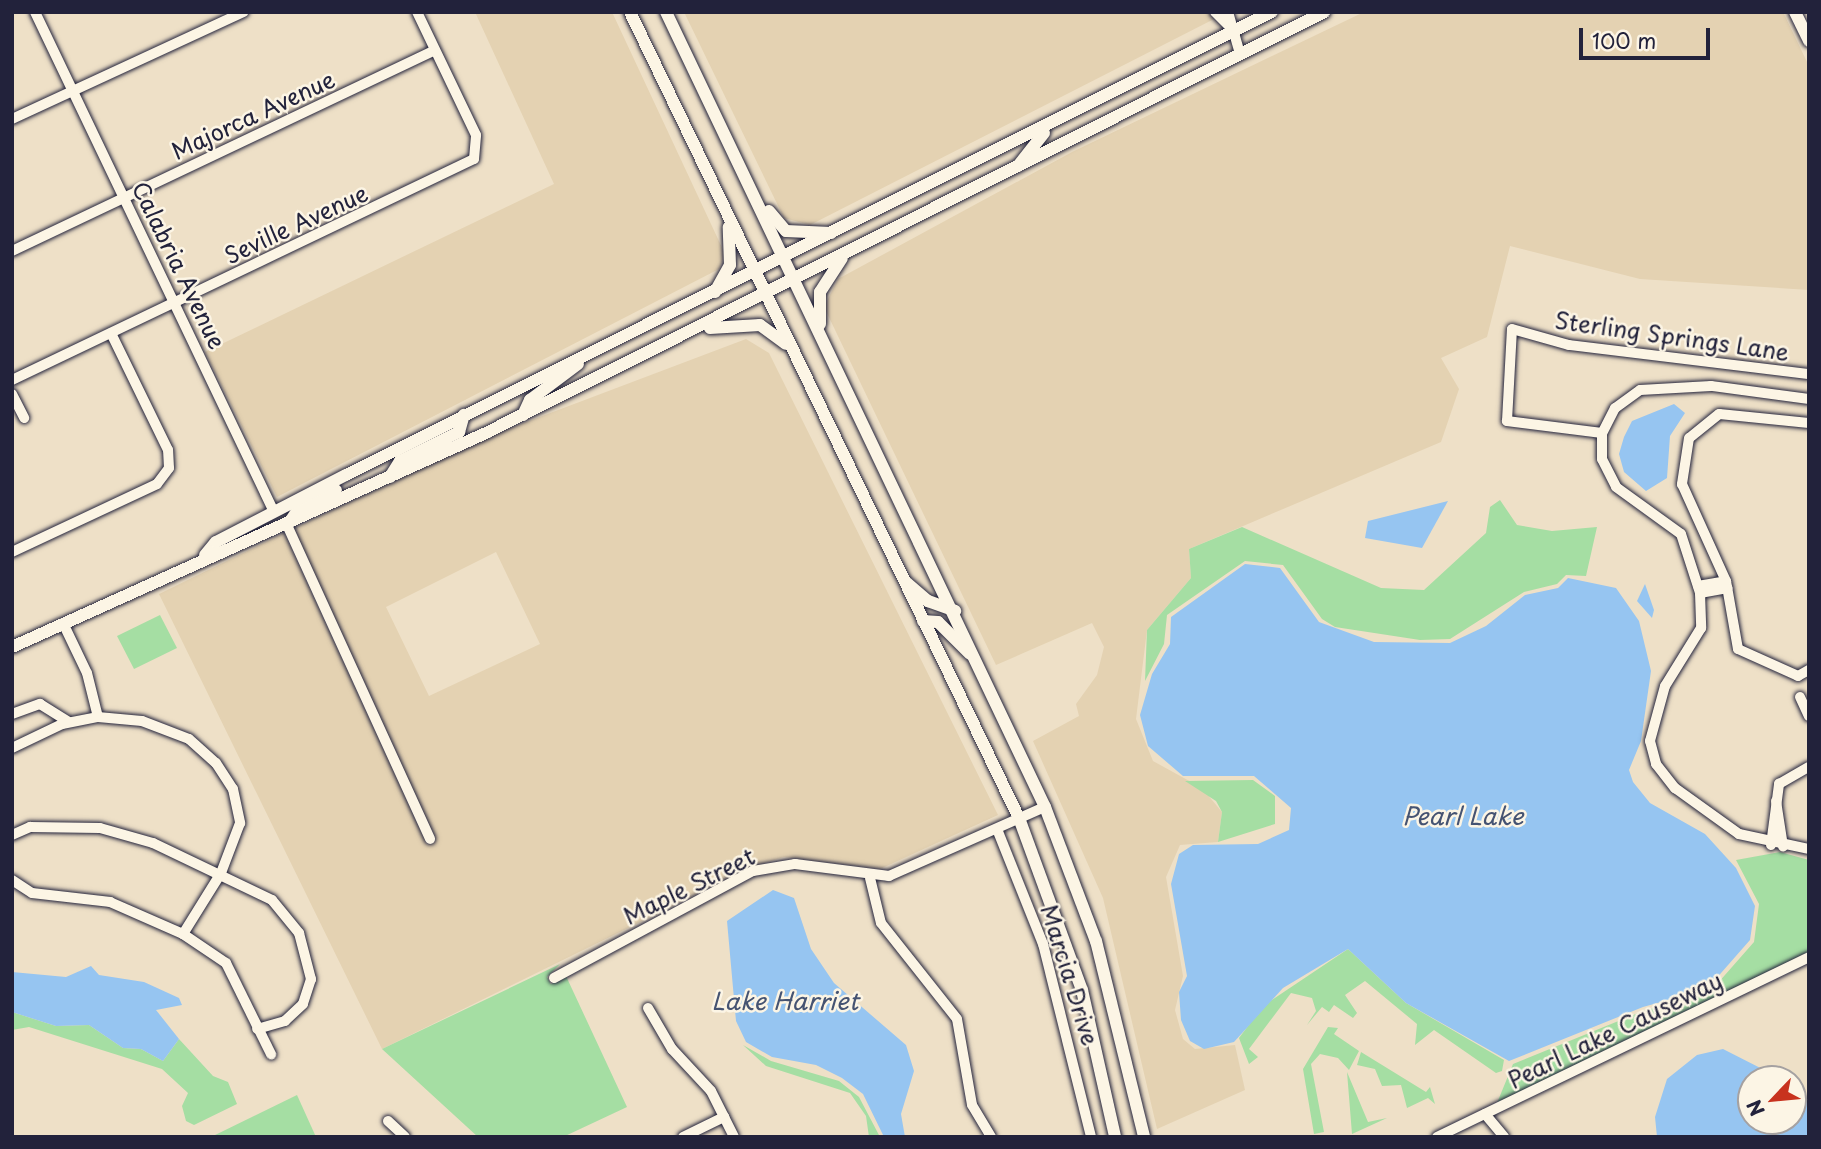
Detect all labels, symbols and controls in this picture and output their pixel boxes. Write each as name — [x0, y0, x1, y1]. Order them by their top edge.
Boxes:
scale bar — [1583, 14, 1714, 58]
text: 100 m — [1592, 24, 1656, 56]
street label: Majorca Avenue — [167, 65, 339, 165]
street label: Calabria Avenue — [127, 177, 231, 353]
street label: Seville Avenue — [220, 179, 372, 269]
street label: Sterling Springs Lane — [1553, 306, 1791, 366]
water label: Pearl Lake — [1402, 802, 1524, 830]
street label: Maple Street — [618, 842, 760, 930]
street label: Marcia Drive — [1036, 902, 1104, 1048]
street label: Pearl Lake Causeway — [1503, 966, 1727, 1094]
water label: Lake Harriet — [711, 987, 859, 1015]
north arrow — [1737, 1065, 1807, 1135]
text: N — [1739, 1095, 1771, 1121]

